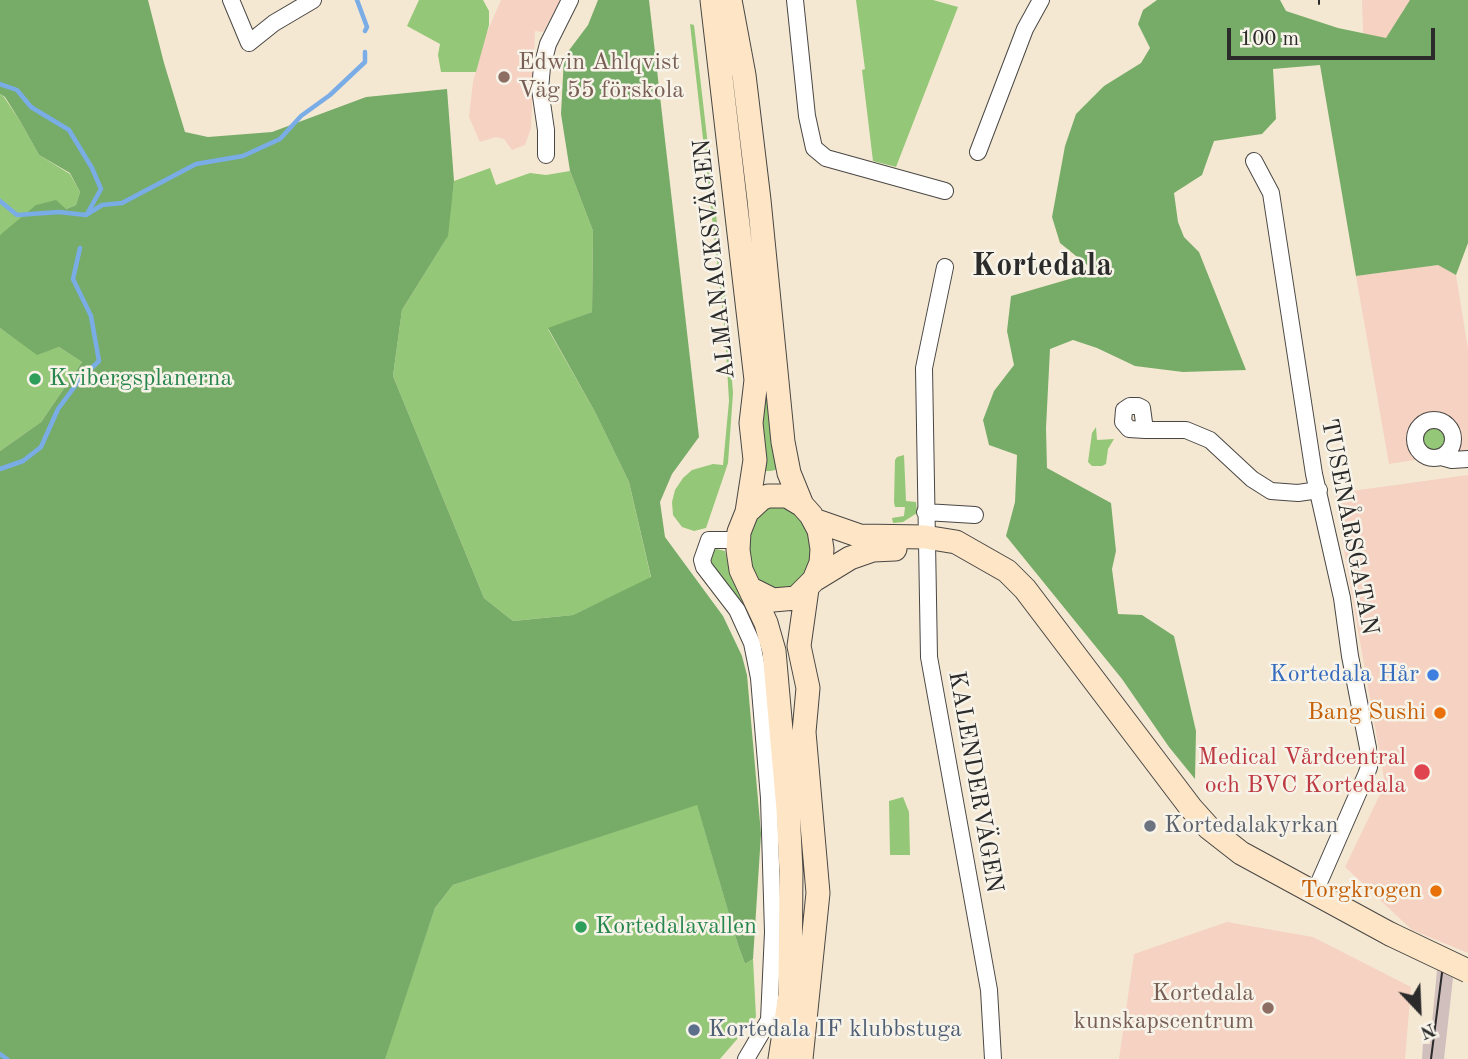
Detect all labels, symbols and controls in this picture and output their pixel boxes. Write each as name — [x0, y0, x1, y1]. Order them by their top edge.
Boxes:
scale bar — [1230, 14, 1438, 58]
text: 100 m — [1240, 29, 1299, 50]
place label: Edwin Ahlqvist Väg 55 förskola — [518, 49, 684, 105]
marker: Edwin Ahlqvist Väg 55 förskola — [496, 69, 512, 85]
street label: ALMANACKSVÄGEN — [688, 137, 742, 381]
district label: Kortedala — [972, 248, 1112, 286]
place label: Kvibergsplanerna — [49, 365, 232, 393]
marker: Kvibergsplanerna — [27, 371, 43, 387]
street label: TUSENÅRSGATAN — [1314, 416, 1384, 638]
place label: Kortedala Hår — [1270, 661, 1419, 689]
marker: Kortedala Hår — [1425, 667, 1441, 683]
street label: KALENDERVÄGEN — [941, 669, 1009, 895]
place label: Bang Sushi — [1307, 699, 1426, 727]
marker: Bang Sushi — [1432, 705, 1448, 721]
place label: Medical Vårdcentral och BVC Kortedala — [1198, 744, 1406, 800]
marker: Medical Vårdcentral och BVC Kortedala — [1412, 762, 1432, 782]
place label: Kortedalakyrkan — [1164, 812, 1338, 840]
marker: Kortedalakyrkan — [1142, 818, 1158, 834]
place label: Torgkrogen — [1301, 877, 1422, 905]
marker: Torgkrogen — [1428, 883, 1444, 899]
place label: Kortedalavallen — [595, 913, 757, 941]
marker: Kortedalavallen — [573, 919, 589, 935]
north arrow — [1384, 975, 1454, 1045]
place label: Kortedala kunskapscentrum — [1074, 980, 1254, 1036]
marker: Kortedala kunskapscentrum — [1260, 1000, 1276, 1016]
place label: Kortedala IF klubbstuga — [708, 1016, 962, 1044]
text: N — [1417, 1018, 1438, 1041]
marker: Kortedala IF klubbstuga — [686, 1022, 702, 1038]

